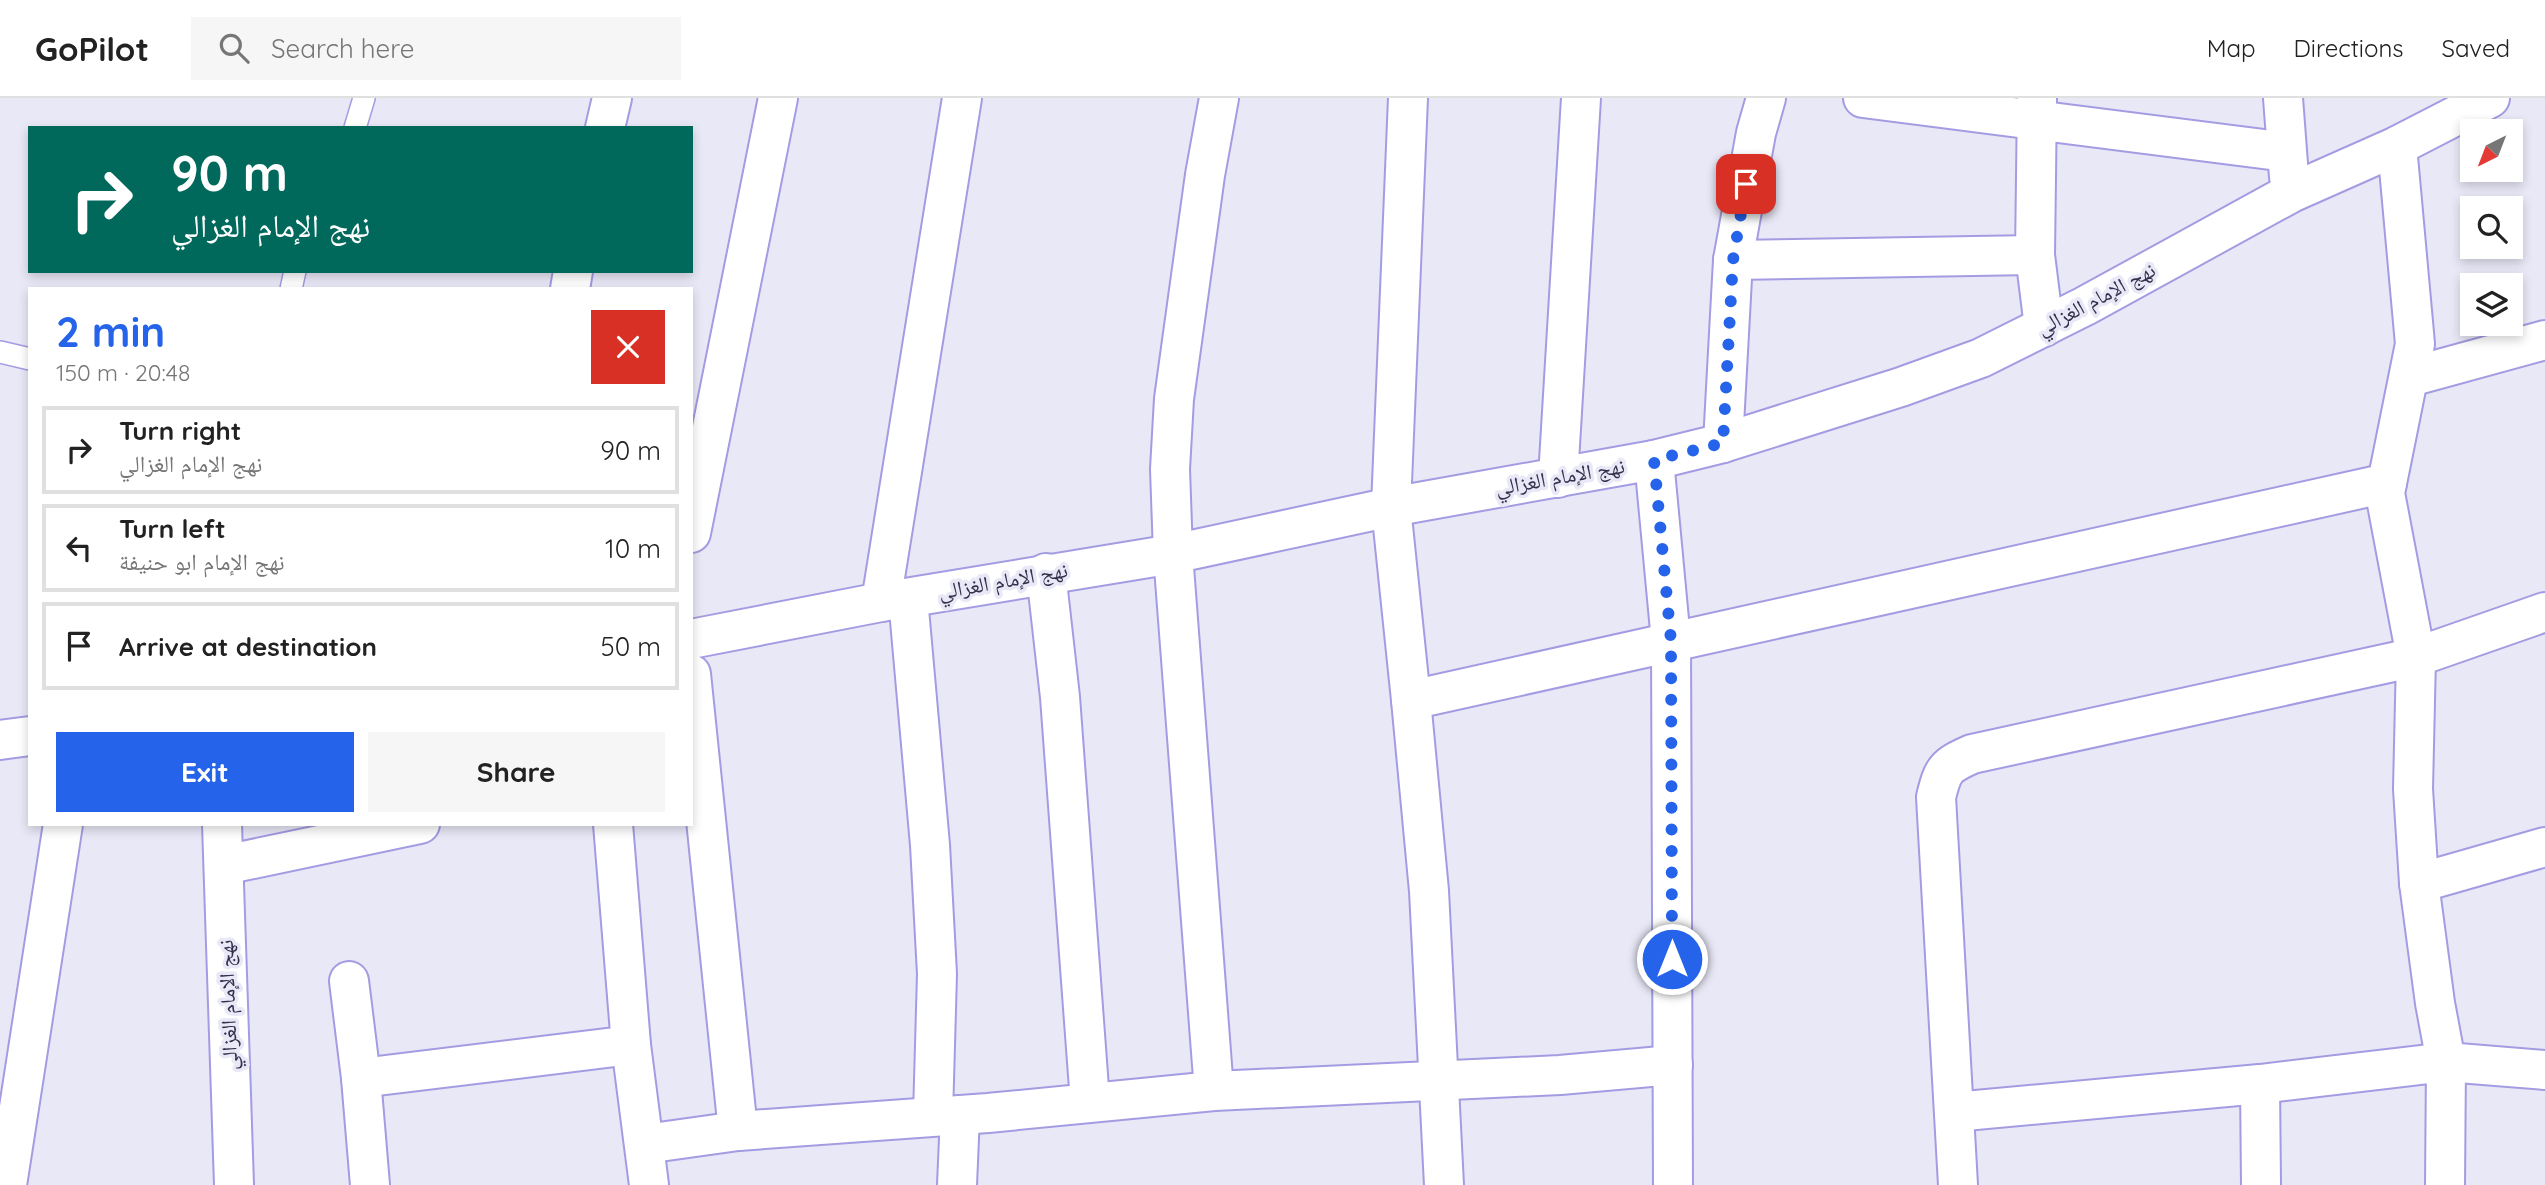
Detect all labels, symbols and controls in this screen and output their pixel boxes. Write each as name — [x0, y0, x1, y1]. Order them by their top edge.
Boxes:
search box — [191, 17, 681, 80]
text: GoPilot — [35, 28, 149, 69]
icon: search — [215, 29, 253, 67]
text: Search here — [271, 32, 414, 65]
text: Map — [2207, 33, 2256, 63]
text: Directions — [2294, 33, 2404, 63]
text: Saved — [2442, 33, 2510, 63]
north arrow — [2460, 119, 2524, 182]
map controls — [2460, 119, 2523, 336]
text: 90 m — [171, 142, 288, 203]
icon: right — [56, 154, 147, 245]
pin — [1716, 154, 1776, 214]
icon: arrive — [1727, 165, 1765, 203]
button: search — [2460, 196, 2523, 259]
text: نهج الإمام الغزالي — [171, 205, 370, 245]
street label: نهج الإمام الغزالي — [2032, 256, 2161, 344]
button: layers — [2460, 273, 2523, 336]
text: 2 min — [56, 305, 165, 358]
button: close — [591, 310, 665, 384]
text: 150 m · 20:48 — [56, 358, 190, 387]
text: Turn right — [119, 414, 241, 447]
icon: right — [60, 431, 98, 469]
text: 90 m — [600, 434, 661, 467]
text: نهج الإمام الغزالي — [119, 449, 262, 478]
street label: نهج الإمام الغزالي — [1493, 452, 1627, 504]
text: Turn left — [119, 512, 226, 545]
icon: left — [60, 529, 98, 567]
text: 10 m — [605, 532, 661, 565]
text: نهج الإمام ابو حنيفة — [119, 547, 285, 576]
street label: نهج الإمام الغزالي — [936, 556, 1070, 608]
icon: arrive — [60, 627, 98, 665]
text: Arrive at destination — [119, 630, 377, 663]
text: 50 m — [601, 630, 661, 663]
button: Exit — [56, 732, 354, 812]
button: Share — [368, 732, 665, 812]
position arrow — [1635, 922, 1709, 996]
street label: نهج الإمام الغزالي — [212, 939, 247, 1071]

